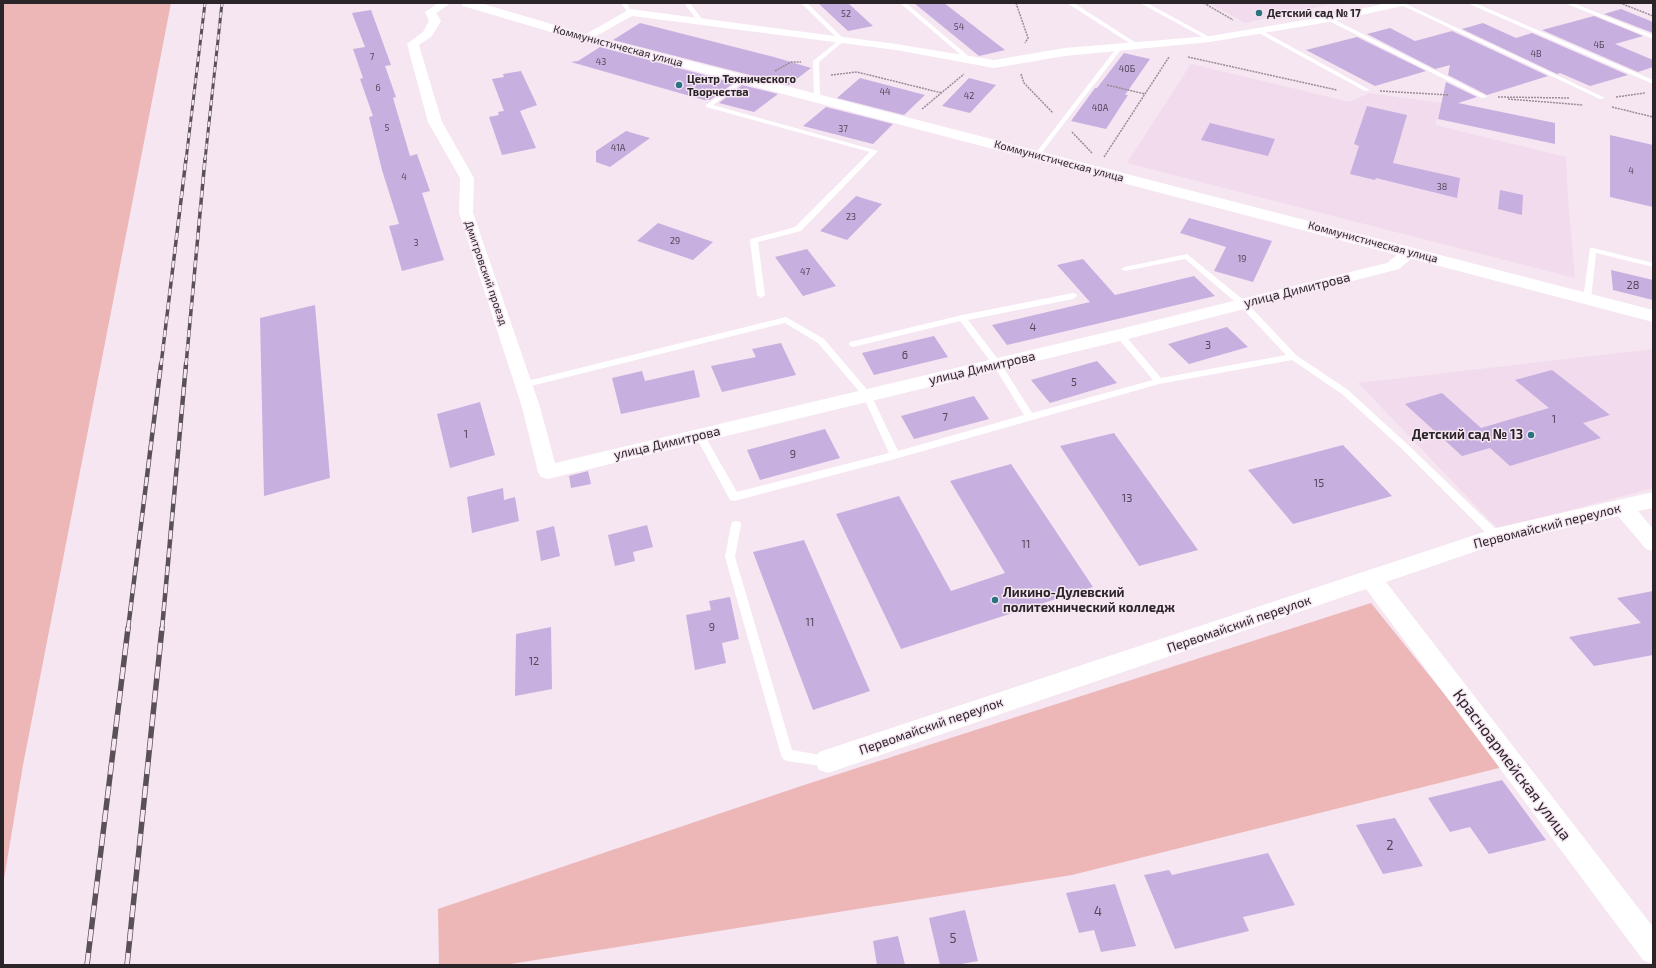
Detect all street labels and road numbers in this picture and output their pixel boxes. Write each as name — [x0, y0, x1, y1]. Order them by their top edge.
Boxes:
street label: Коммунистическая улица — [552, 22, 684, 70]
street label: Коммунистическая улица — [993, 137, 1125, 185]
street label: Коммунистическая улица — [1307, 218, 1439, 266]
street label: Дмитровский проезд — [462, 219, 510, 327]
street label: улица Димитрова — [1242, 269, 1352, 311]
street label: улица Димитрова — [927, 348, 1037, 388]
street label: улица Димитрова — [612, 423, 722, 463]
street label: Первомайский переулок — [1472, 500, 1622, 552]
street label: Первомайский переулок — [1165, 592, 1313, 656]
street label: Красноармейская улица — [1449, 686, 1575, 844]
street label: Первомайский переулок — [857, 694, 1005, 758]

